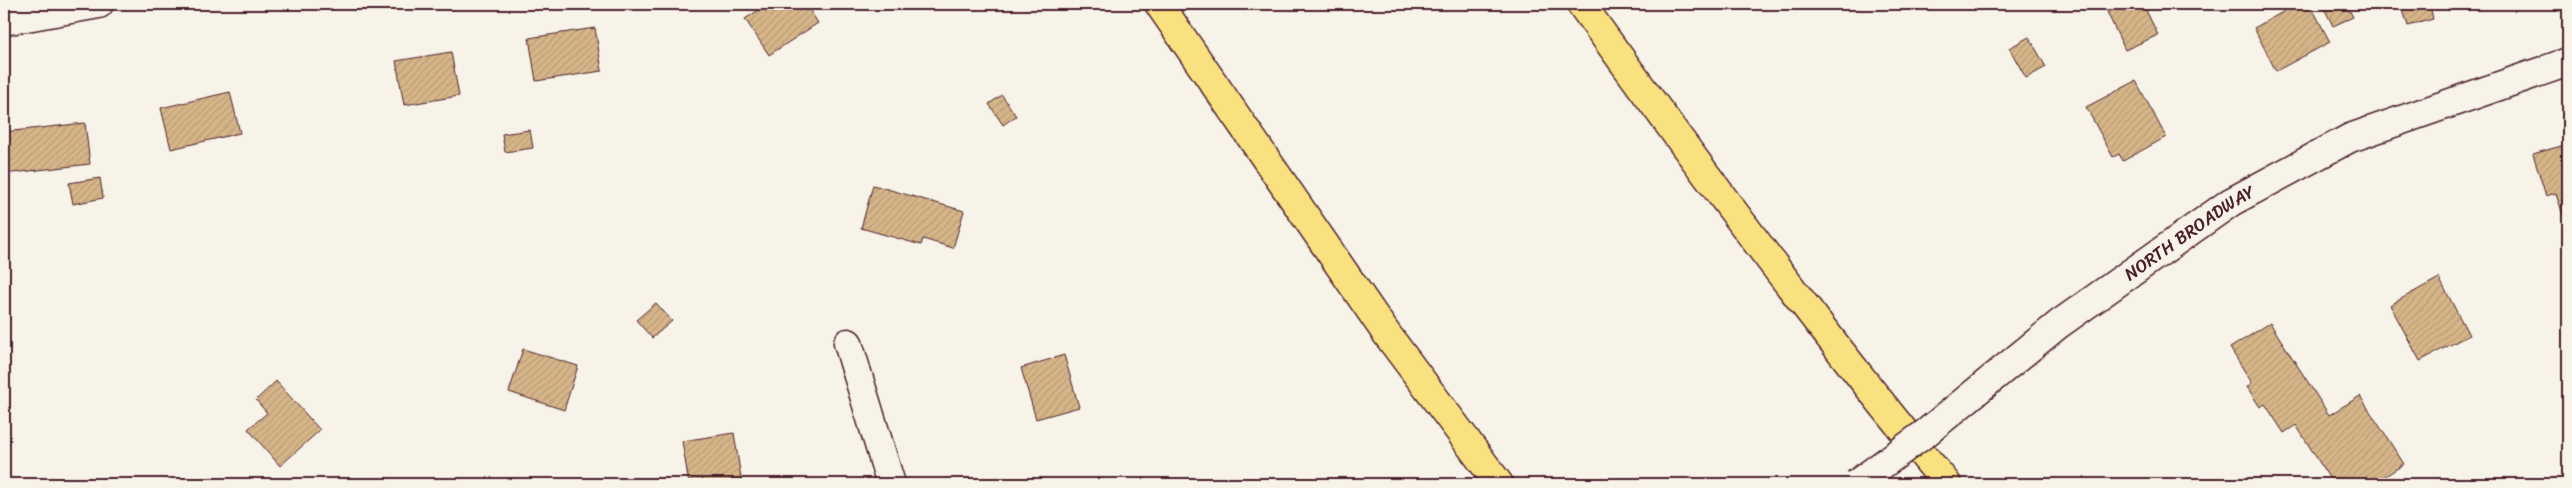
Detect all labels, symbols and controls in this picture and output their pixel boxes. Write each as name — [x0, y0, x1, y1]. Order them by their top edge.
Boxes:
street label: NORTH BROADWAY — [2117, 175, 2262, 289]

